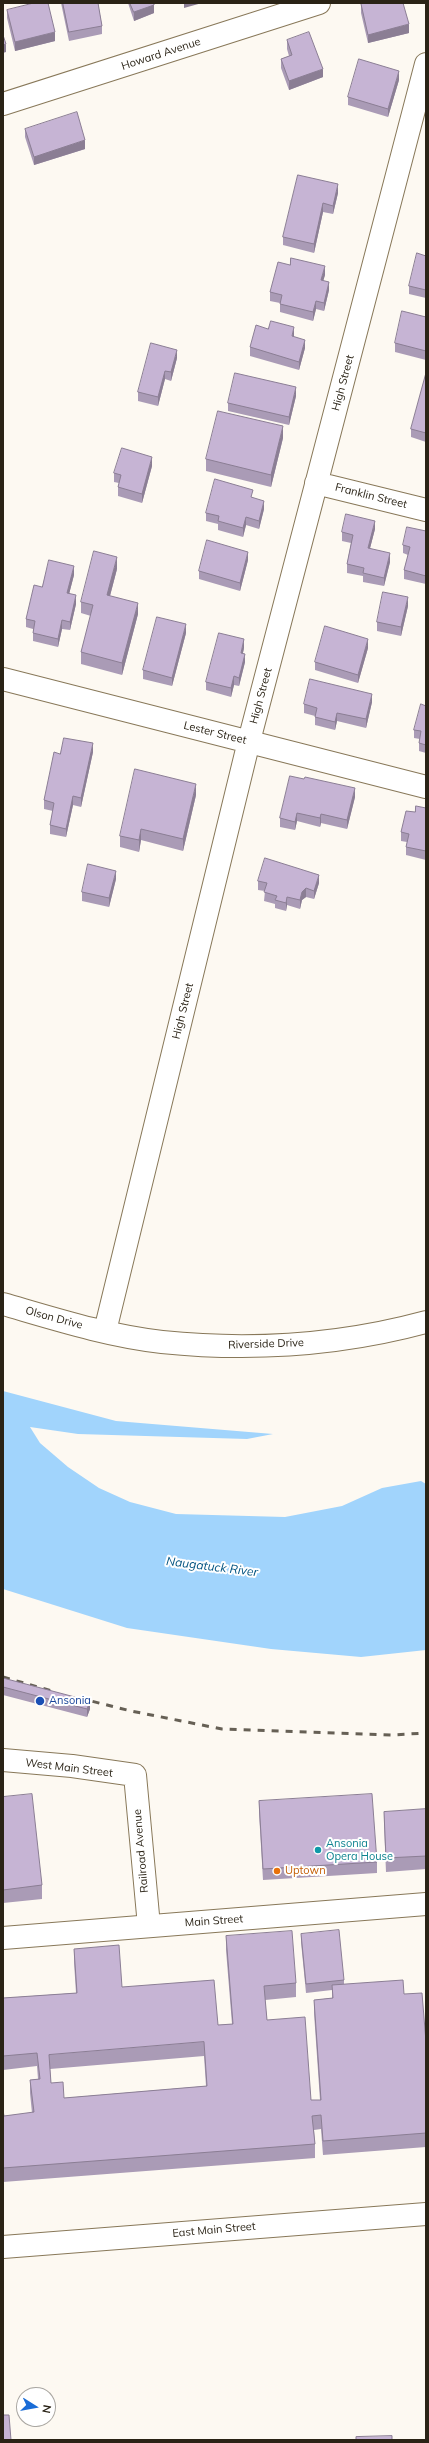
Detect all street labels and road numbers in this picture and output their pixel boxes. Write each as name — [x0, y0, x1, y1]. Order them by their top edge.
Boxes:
street label: Howard Avenue — [120, 35, 202, 73]
street label: High Street — [329, 354, 357, 412]
street label: Franklin Street — [334, 481, 408, 511]
street label: High Street — [247, 667, 275, 725]
street label: Lester Street — [182, 719, 248, 747]
street label: High Street — [170, 982, 196, 1040]
street label: Olson Drive — [24, 1304, 84, 1332]
street label: Riverside Drive — [228, 1336, 304, 1352]
street label: West Main Street — [24, 1756, 114, 1780]
street label: Railroad Avenue — [131, 1809, 151, 1893]
street label: Main Street — [184, 1912, 244, 1930]
street label: East Main Street — [172, 2220, 256, 2240]

